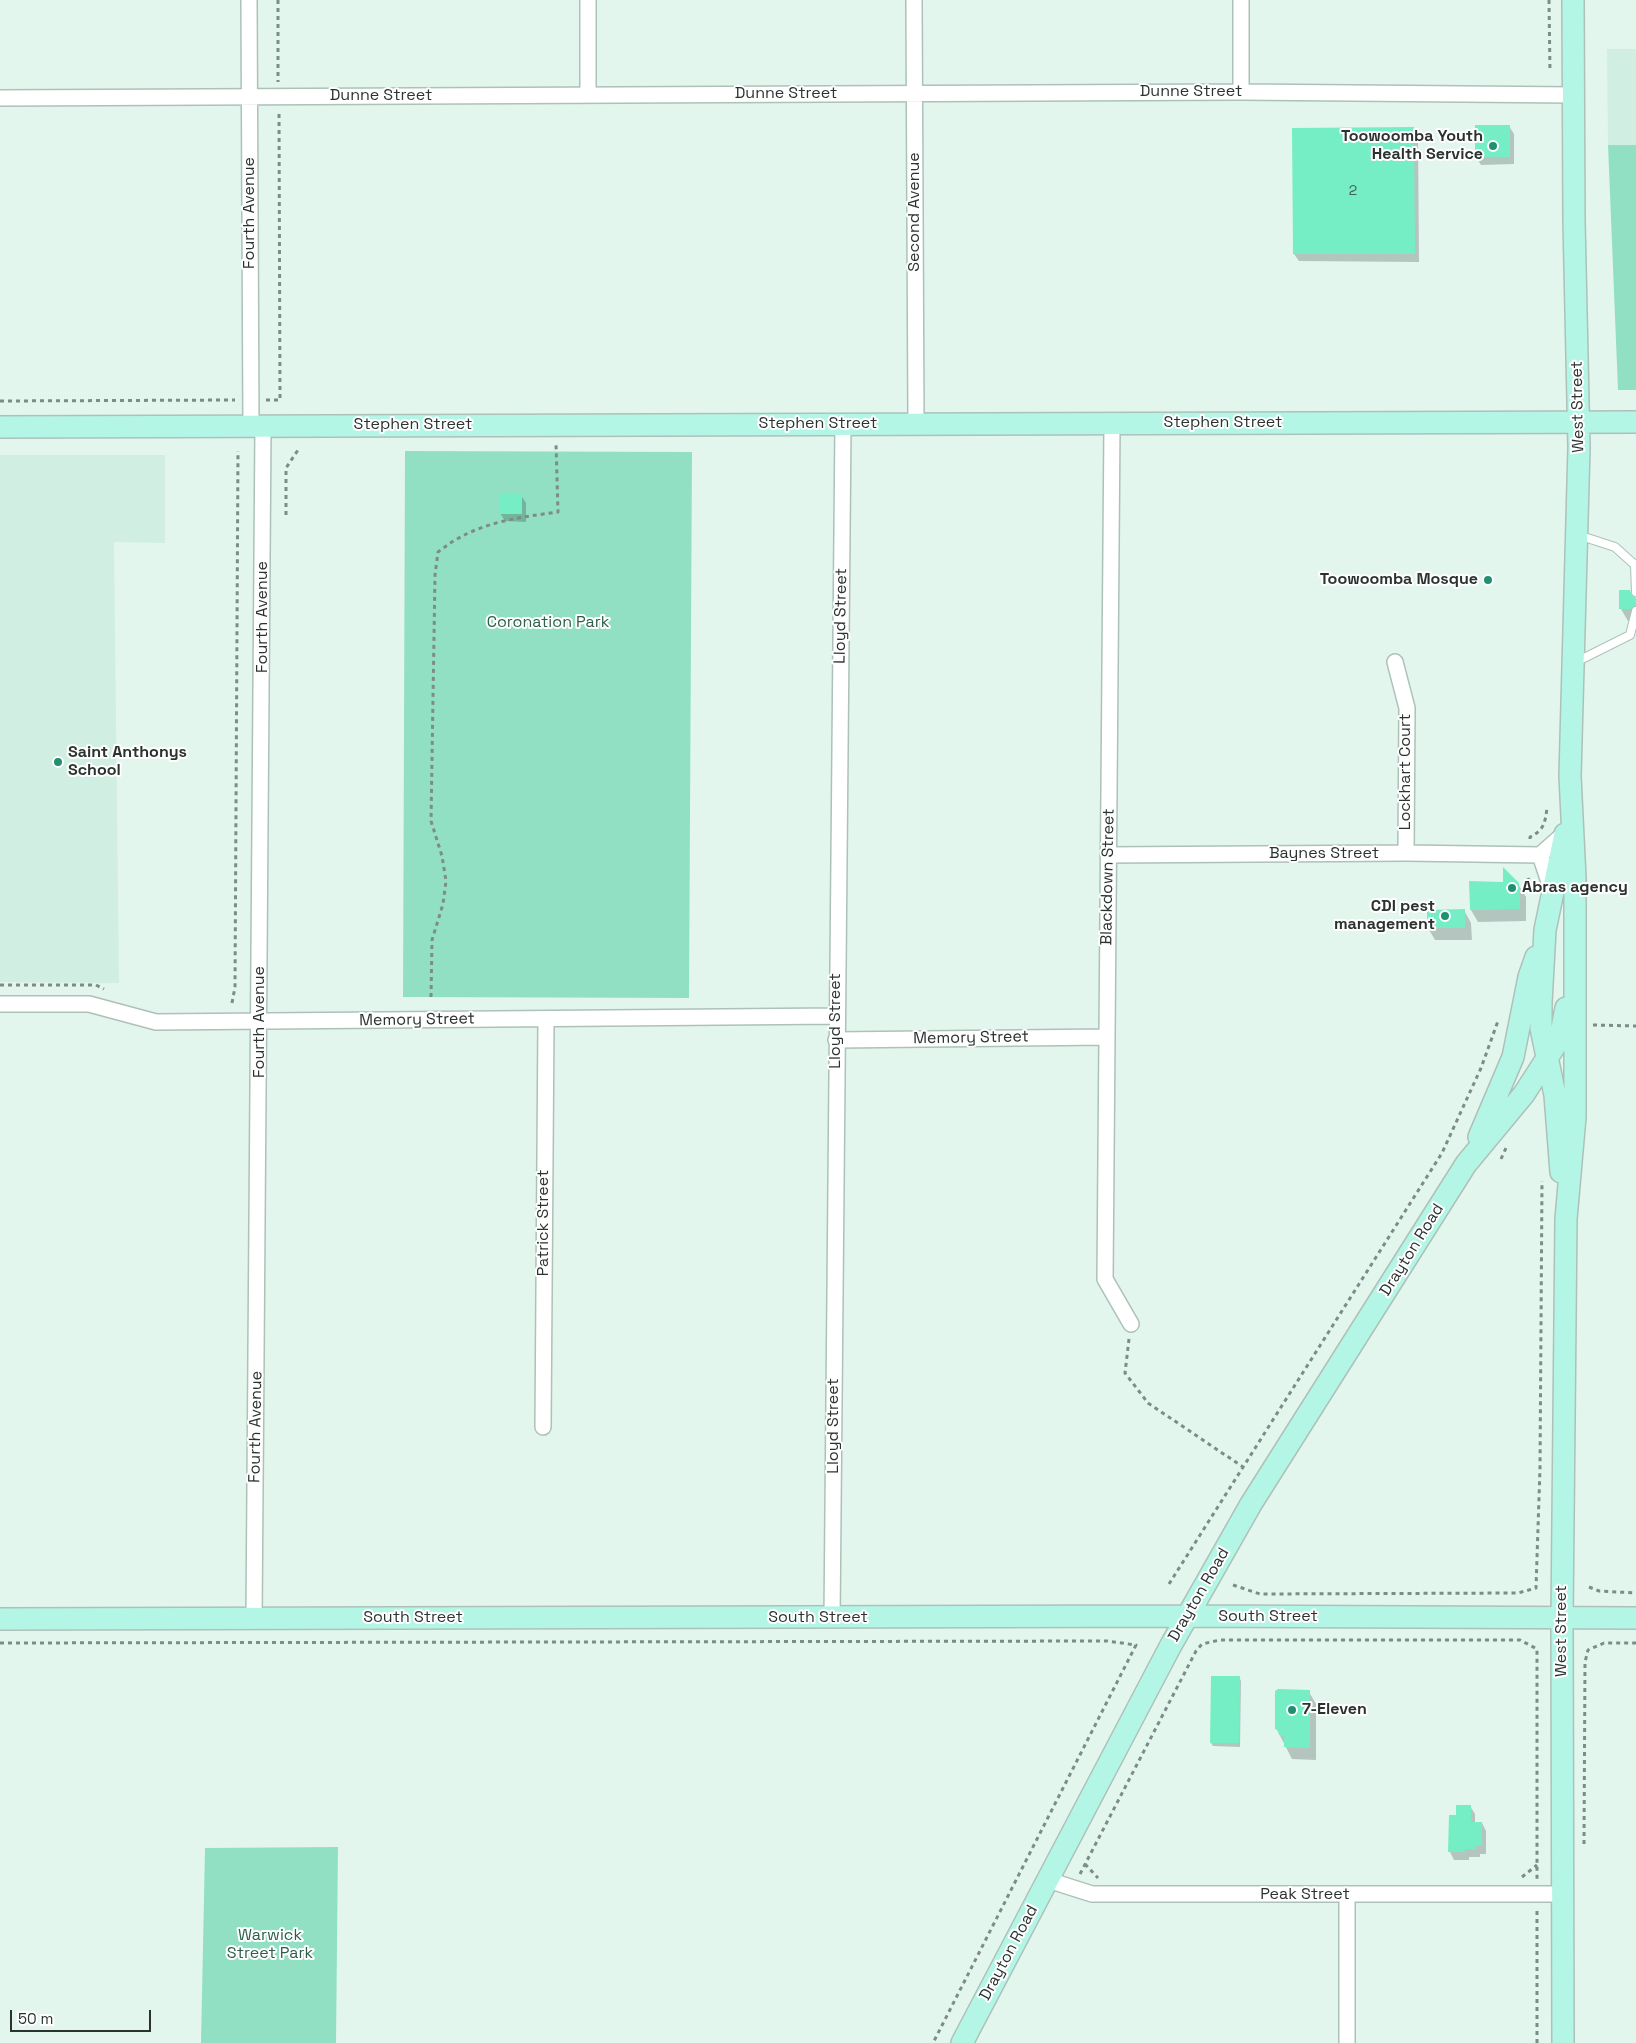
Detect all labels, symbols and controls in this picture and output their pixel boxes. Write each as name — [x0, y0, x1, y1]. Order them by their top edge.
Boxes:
street label: Dunne Street — [1140, 82, 1242, 102]
street label: Dunne Street — [735, 84, 837, 104]
street label: Dunne Street — [330, 86, 432, 106]
place label: Toowoomba Youth Health Service — [1341, 127, 1483, 165]
marker: Toowoomba Youth Health Service — [1487, 140, 1499, 152]
street label: Second Avenue — [905, 152, 925, 272]
street label: Fourth Avenue — [240, 157, 260, 269]
house number: 2 — [1349, 183, 1357, 199]
street label: West Street — [1568, 361, 1588, 453]
street label: Stephen Street — [1164, 413, 1282, 433]
street label: Stephen Street — [759, 414, 877, 434]
street label: Stephen Street — [354, 415, 472, 435]
street label: Fourth Avenue — [253, 561, 273, 673]
street label: Lloyd Street — [831, 568, 851, 664]
place label: Toowoomba Mosque — [1320, 570, 1478, 590]
marker: Toowoomba Mosque — [1482, 574, 1494, 586]
park label: Coronation Park — [487, 613, 609, 633]
street label: Lockhart Court — [1396, 714, 1416, 830]
place label: Saint Anthonys School — [68, 743, 187, 781]
marker: Saint Anthonys School — [52, 756, 64, 768]
street label: Blackdown Street — [1097, 808, 1119, 946]
street label: Baynes Street — [1269, 844, 1379, 864]
place label: Abras agency — [1522, 878, 1628, 898]
marker: Abras agency — [1506, 882, 1518, 894]
place label: CDI pest management — [1334, 897, 1435, 935]
marker: CDI pest management — [1439, 910, 1451, 922]
street label: Fourth Avenue — [250, 966, 270, 1078]
street label: Lloyd Street — [826, 973, 846, 1069]
street label: Memory Street — [359, 1009, 475, 1031]
street label: Memory Street — [913, 1027, 1029, 1049]
street label: Patrick Street — [534, 1170, 554, 1276]
street label: Drayton Road — [1376, 1200, 1448, 1300]
street label: Fourth Avenue — [245, 1371, 267, 1483]
street label: Lloyd Street — [824, 1378, 844, 1474]
street label: Drayton Road — [1164, 1545, 1234, 1645]
street label: West Street — [1552, 1585, 1572, 1677]
street label: South Street — [1218, 1607, 1318, 1627]
street label: South Street — [363, 1608, 463, 1628]
street label: South Street — [768, 1608, 868, 1628]
place label: 7-Eleven — [1302, 1700, 1367, 1720]
marker: 7-Eleven — [1286, 1704, 1298, 1716]
street label: Peak Street — [1260, 1885, 1350, 1905]
street label: Drayton Road — [976, 1902, 1042, 2004]
park label: Warwick Street Park — [227, 1926, 313, 1964]
scale bar — [12, 2000, 154, 2032]
text: 50 m — [18, 2009, 53, 2028]

